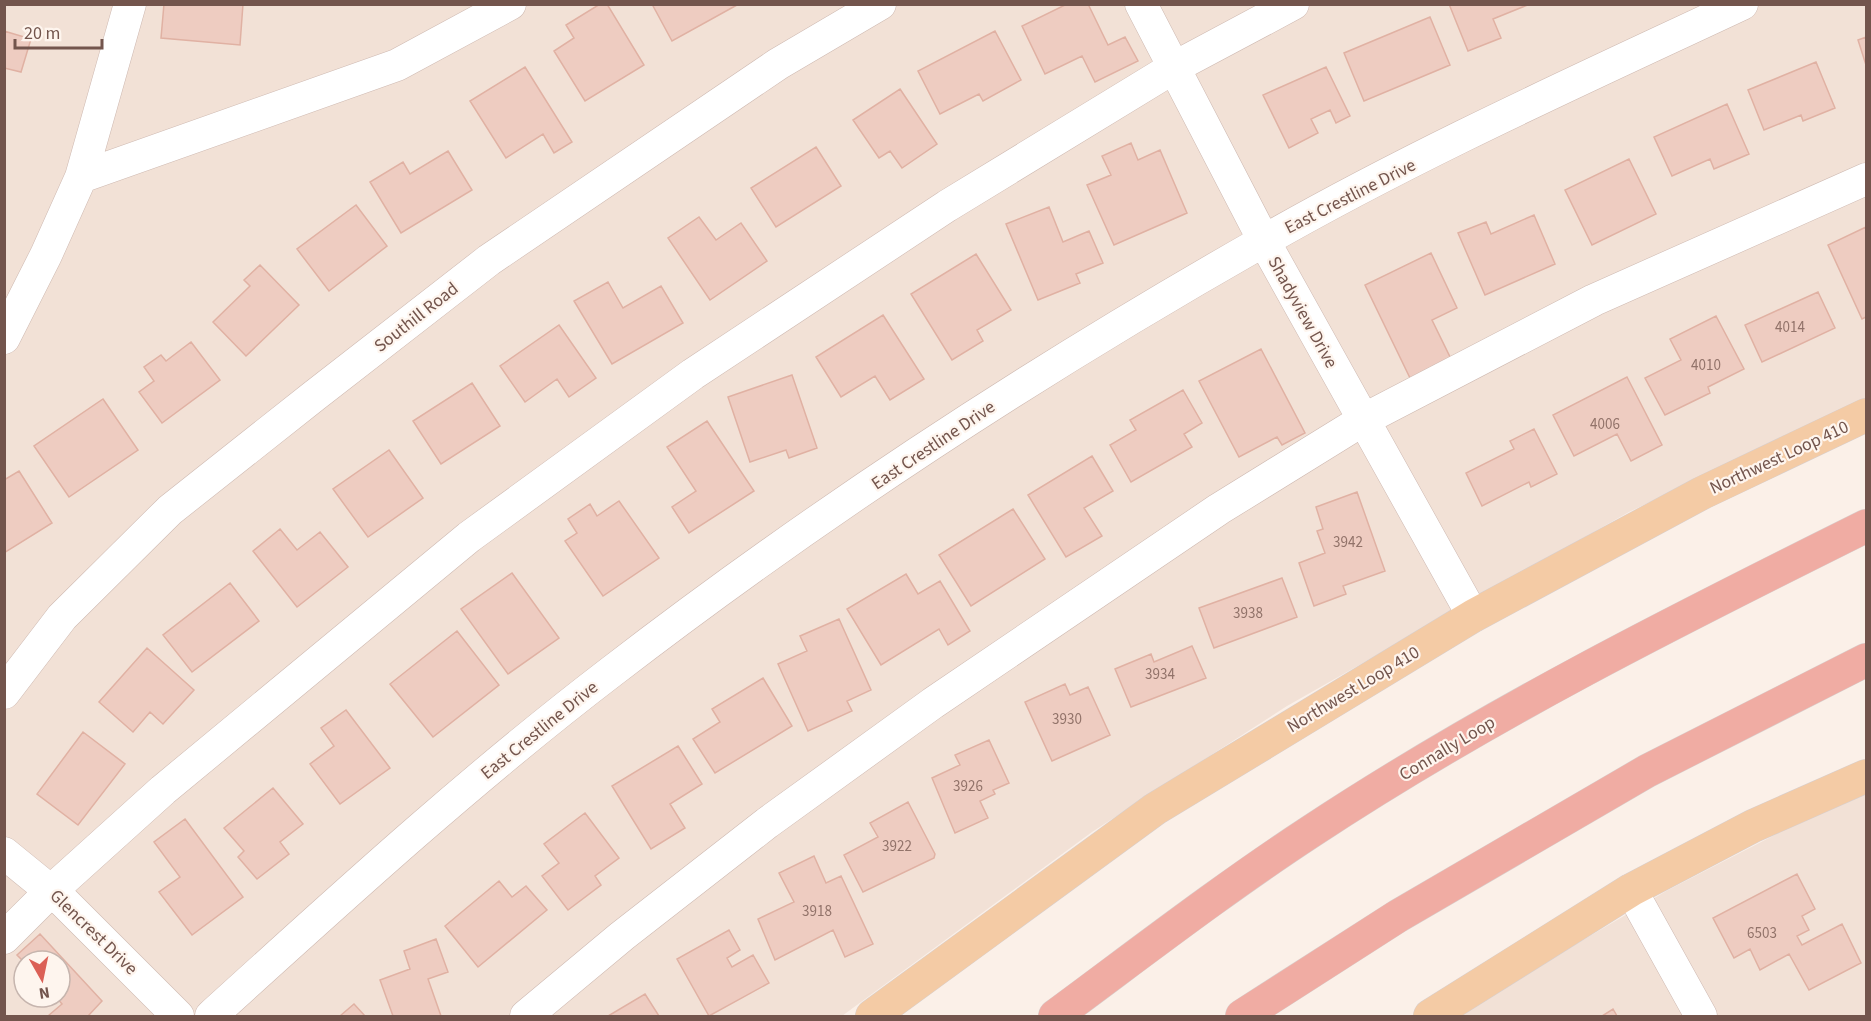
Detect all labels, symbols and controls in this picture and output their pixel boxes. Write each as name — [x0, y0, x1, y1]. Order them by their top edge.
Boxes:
scale bar — [15, 12, 102, 50]
text: 20 m — [24, 21, 60, 46]
street label: East Crestline Drive — [1280, 153, 1420, 240]
street label: Shadyview Drive — [1262, 252, 1344, 373]
street label: Southill Road — [369, 276, 464, 358]
house number: 4014 — [1775, 317, 1805, 338]
house number: 4010 — [1691, 355, 1721, 376]
street label: East Crestline Drive — [866, 395, 1000, 496]
house number: 4006 — [1590, 414, 1620, 435]
street label: Northwest Loop 410 — [1706, 414, 1853, 501]
house number: 3942 — [1333, 532, 1363, 553]
house number: 3938 — [1233, 603, 1263, 624]
street label: Northwest Loop 410 — [1282, 640, 1424, 739]
house number: 3934 — [1145, 664, 1175, 685]
street label: East Crestline Drive — [475, 675, 603, 786]
house number: 3930 — [1052, 709, 1082, 730]
street label: Connally Loop — [1395, 710, 1500, 787]
house number: 3926 — [953, 776, 983, 797]
house number: 3922 — [882, 836, 912, 857]
street label: Glencrest Drive — [44, 884, 143, 981]
house number: 3918 — [802, 901, 832, 922]
house number: 6503 — [1747, 923, 1777, 944]
north arrow — [12, 949, 72, 1009]
text: N — [37, 981, 51, 1005]

